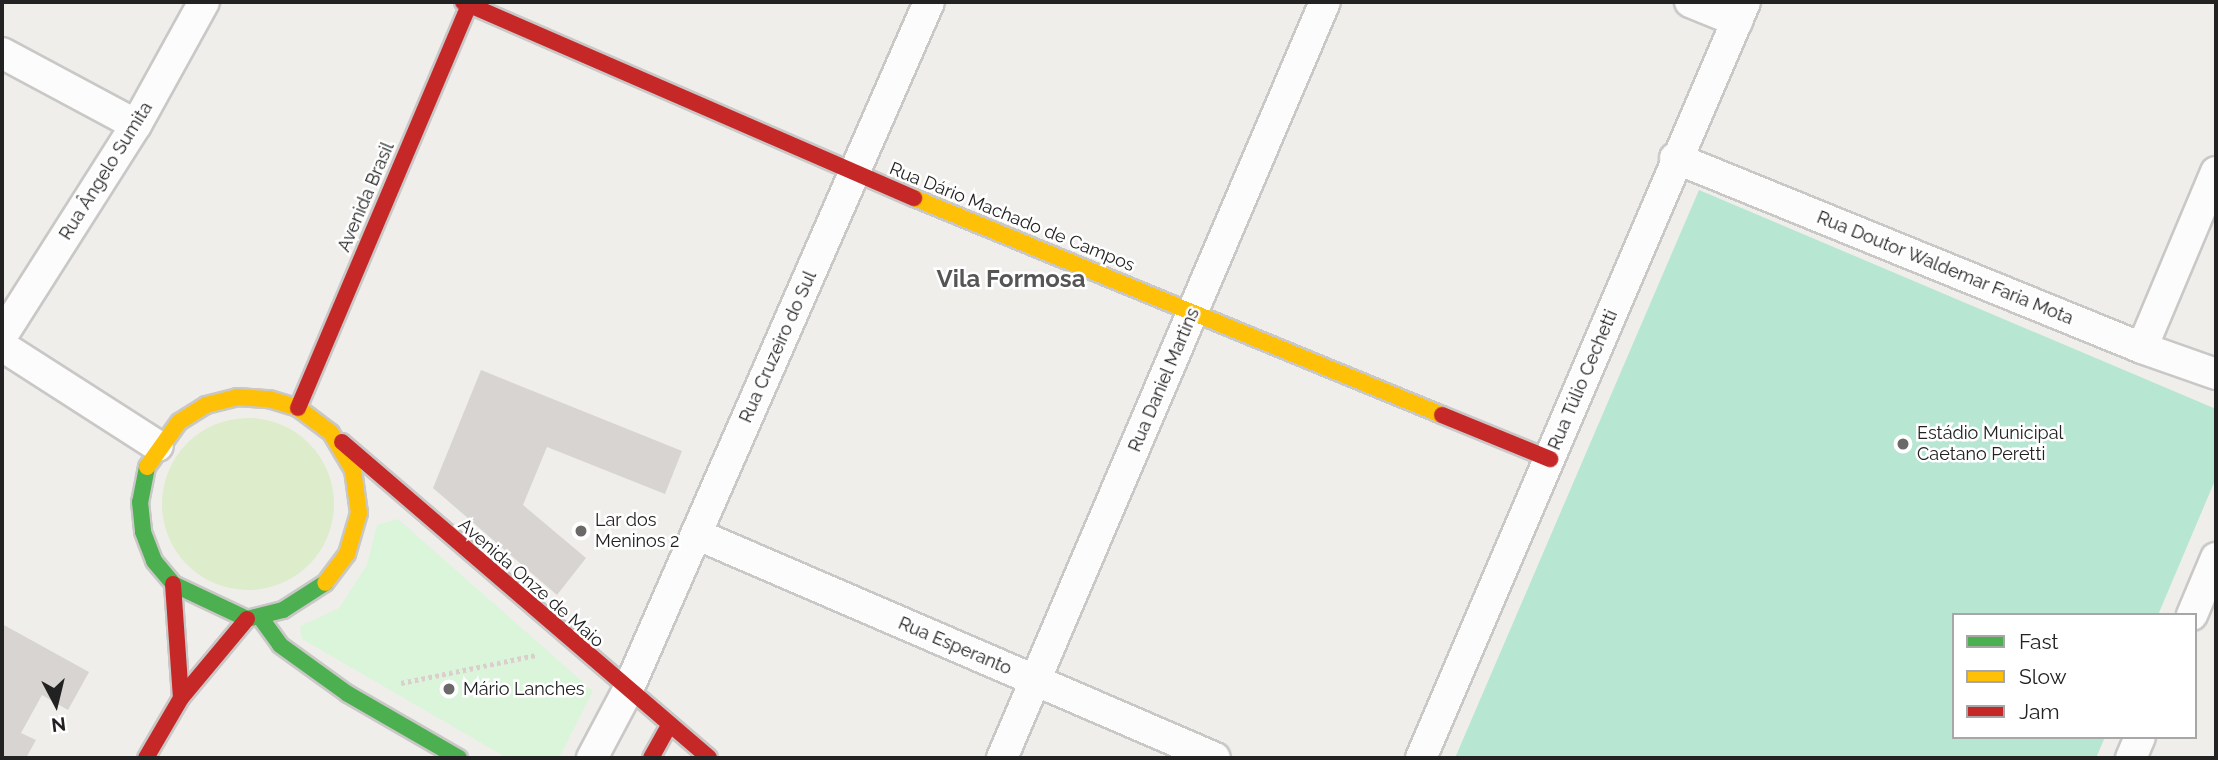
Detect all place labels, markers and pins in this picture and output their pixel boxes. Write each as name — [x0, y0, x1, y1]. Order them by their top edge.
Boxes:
place label: Estádio Municipal Caetano Peretti — [1917, 423, 2063, 466]
marker: Estádio Municipal Caetano Peretti — [1895, 436, 1911, 452]
place label: Lar dos Meninos 2 — [595, 510, 679, 552]
marker: Lar dos Meninos 2 — [573, 523, 589, 539]
place label: Mário Lanches — [463, 678, 584, 700]
marker: Mário Lanches — [441, 681, 457, 697]

